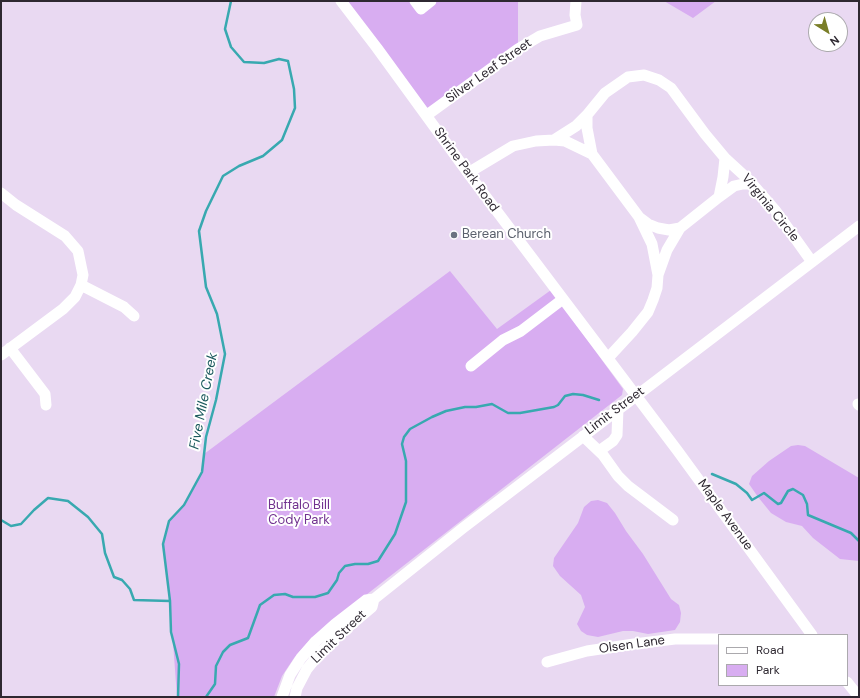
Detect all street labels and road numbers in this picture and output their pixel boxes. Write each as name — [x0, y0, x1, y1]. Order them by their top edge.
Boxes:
street label: Silver Leaf Street — [443, 36, 535, 106]
street label: Shrine Park Road — [430, 125, 502, 215]
street label: Virginia Circle — [738, 171, 802, 245]
street label: Limit Street — [582, 384, 648, 438]
street label: Maple Avenue — [694, 476, 756, 554]
street label: Limit Street — [308, 607, 370, 667]
street label: Olsen Lane — [598, 633, 666, 657]

